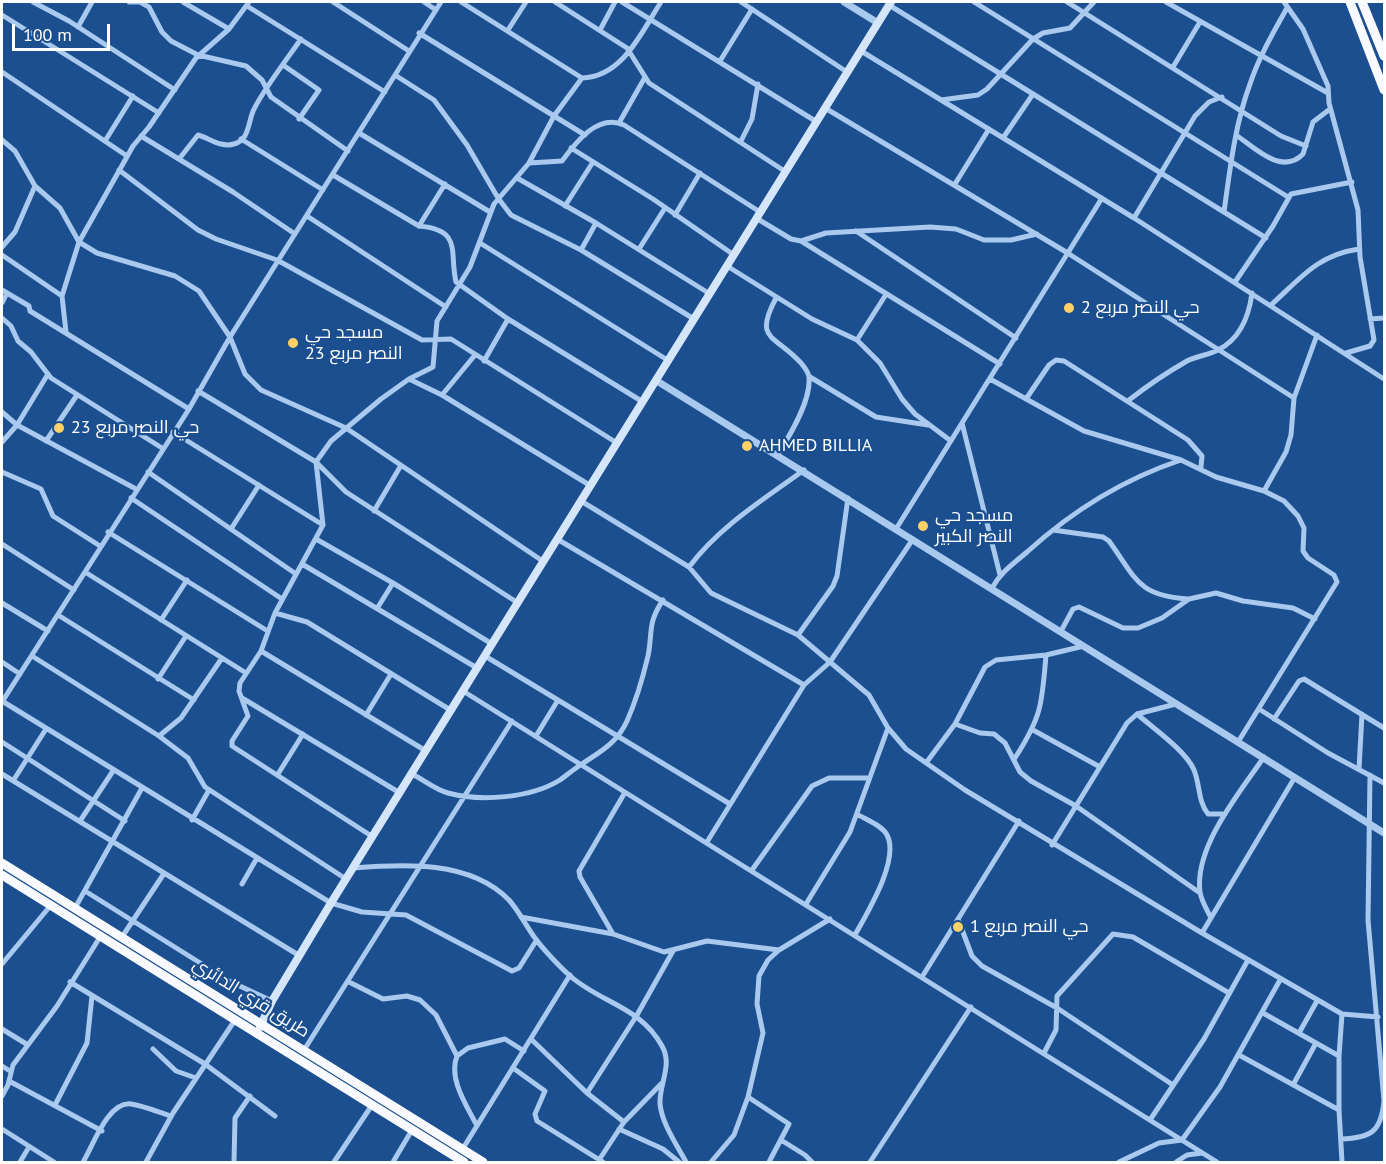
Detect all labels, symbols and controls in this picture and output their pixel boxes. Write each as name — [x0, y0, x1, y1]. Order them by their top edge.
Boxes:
scale bar — [15, 12, 112, 50]
text: 100 m — [23, 23, 72, 46]
place label: حي النصر مربع 2 — [1081, 297, 1199, 319]
marker: حي النصر مربع 2 — [1062, 301, 1076, 315]
place label: مسجد حي النصر مربع 23 — [305, 322, 403, 364]
marker: مسجد حي النصر مربع 23 — [286, 336, 300, 350]
place label: حي النصر مربع 23 — [71, 417, 199, 439]
marker: حي النصر مربع 23 — [52, 421, 66, 435]
place label: AHMED BILLIA — [759, 435, 872, 457]
marker: AHMED BILLIA — [740, 439, 754, 453]
place label: مسجد حي النصر الكبير — [935, 505, 1013, 548]
marker: مسجد حي النصر الكبير — [916, 519, 930, 533]
place label: حي النصر مربع 1 — [970, 916, 1088, 938]
marker: حي النصر مربع 1 — [951, 920, 965, 934]
street label: طريق قري الدائري — [189, 953, 313, 1043]

